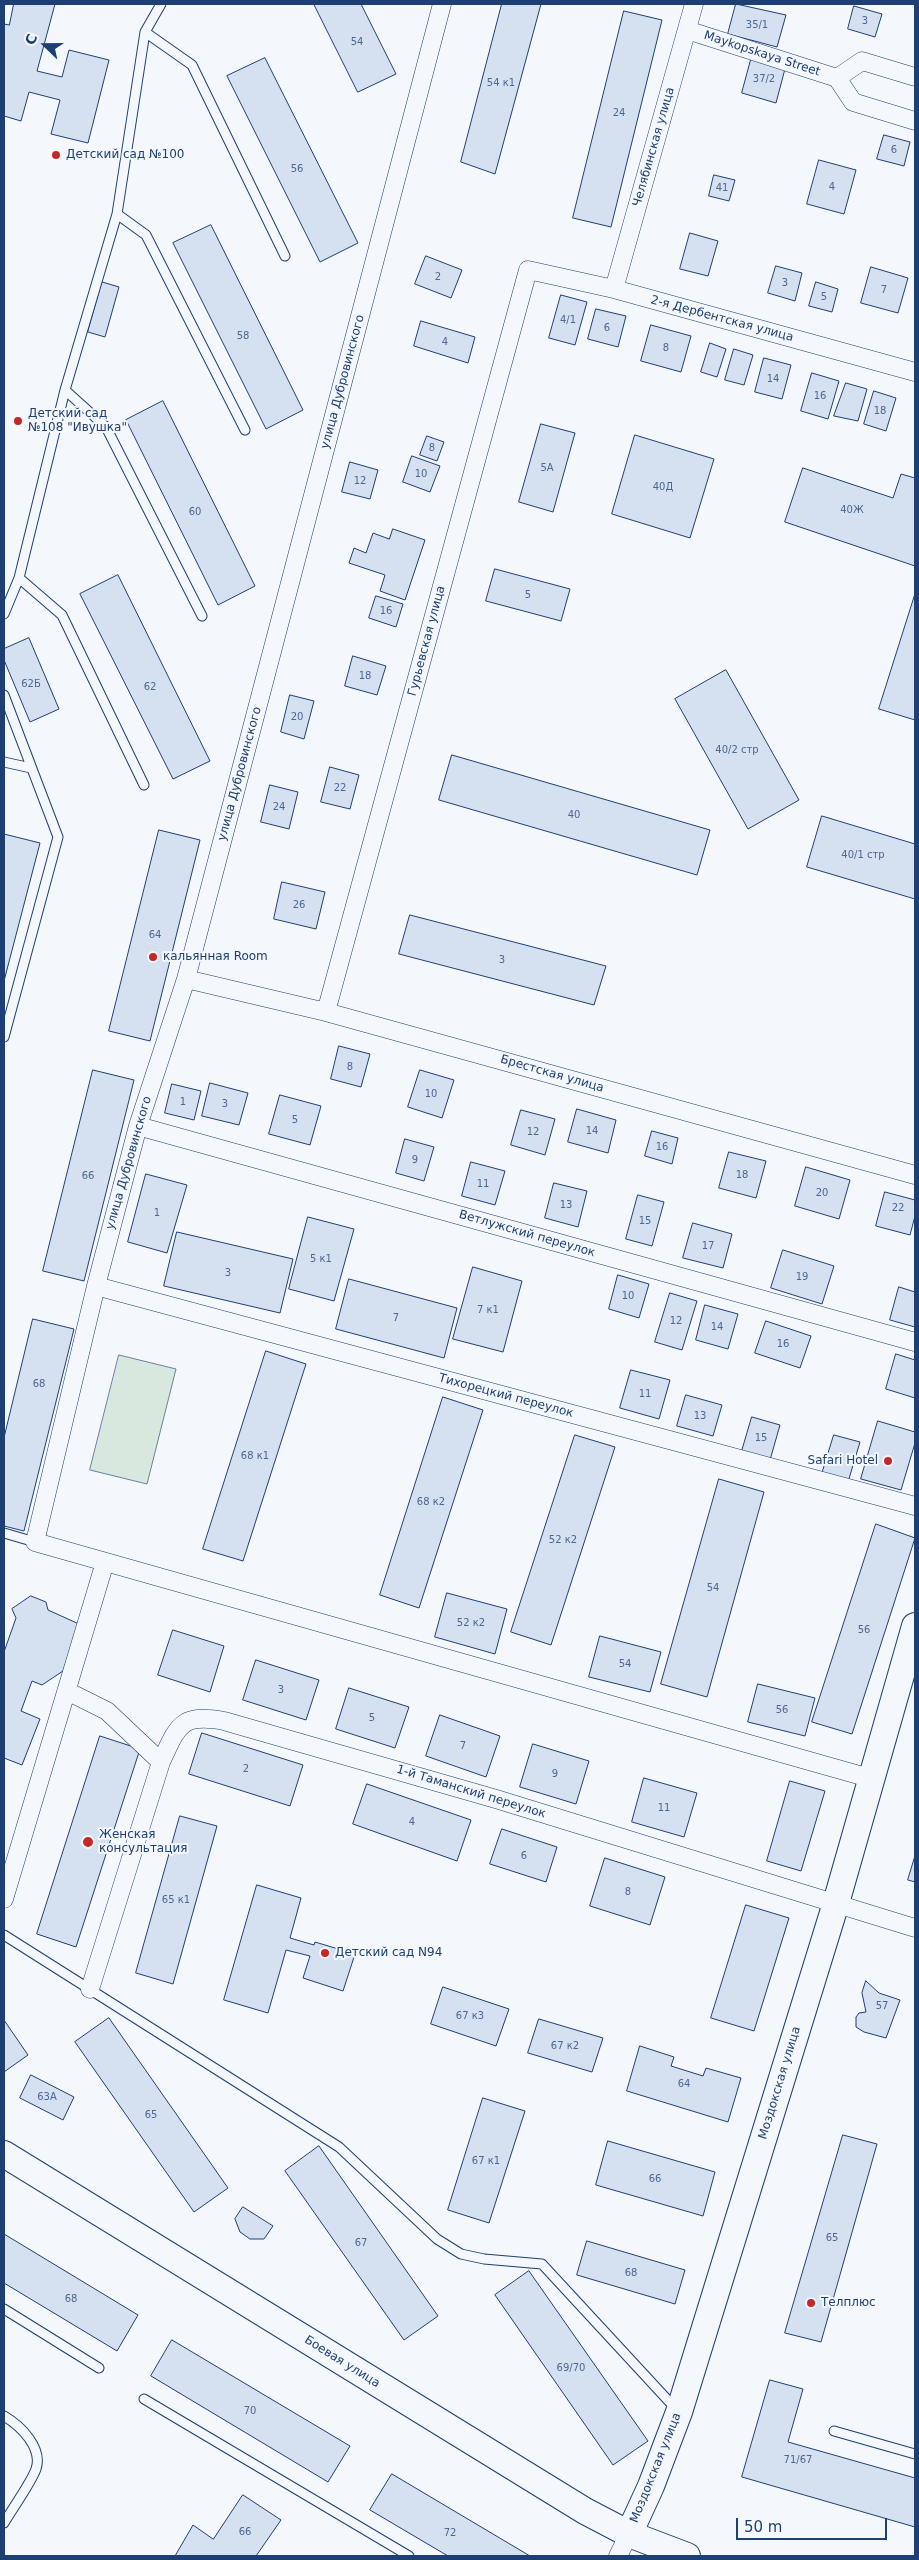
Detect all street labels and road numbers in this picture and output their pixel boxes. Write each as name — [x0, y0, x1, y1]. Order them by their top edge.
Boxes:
street label: Maykopskaya Street — [702, 28, 822, 80]
street label: Челябинская улица — [630, 85, 678, 209]
street label: 2-я Дербентская улица — [649, 293, 795, 345]
street label: улица Дубровинского — [318, 313, 368, 451]
street label: Гурьевская улица — [405, 584, 449, 698]
street label: улица Дубровинского — [215, 705, 265, 843]
street label: Брестская улица — [499, 1052, 605, 1096]
street label: улица Дубровинского — [103, 1095, 155, 1231]
street label: Ветлужский переулок — [457, 1208, 597, 1260]
street label: Тихорецкий переулок — [437, 1371, 575, 1421]
street label: 1-й Таманский переулок — [395, 1762, 547, 1822]
street label: Моздокская улица — [756, 2025, 804, 2141]
street label: Боевая улица — [302, 2333, 382, 2391]
street label: Моздокская улица — [627, 2411, 685, 2525]

